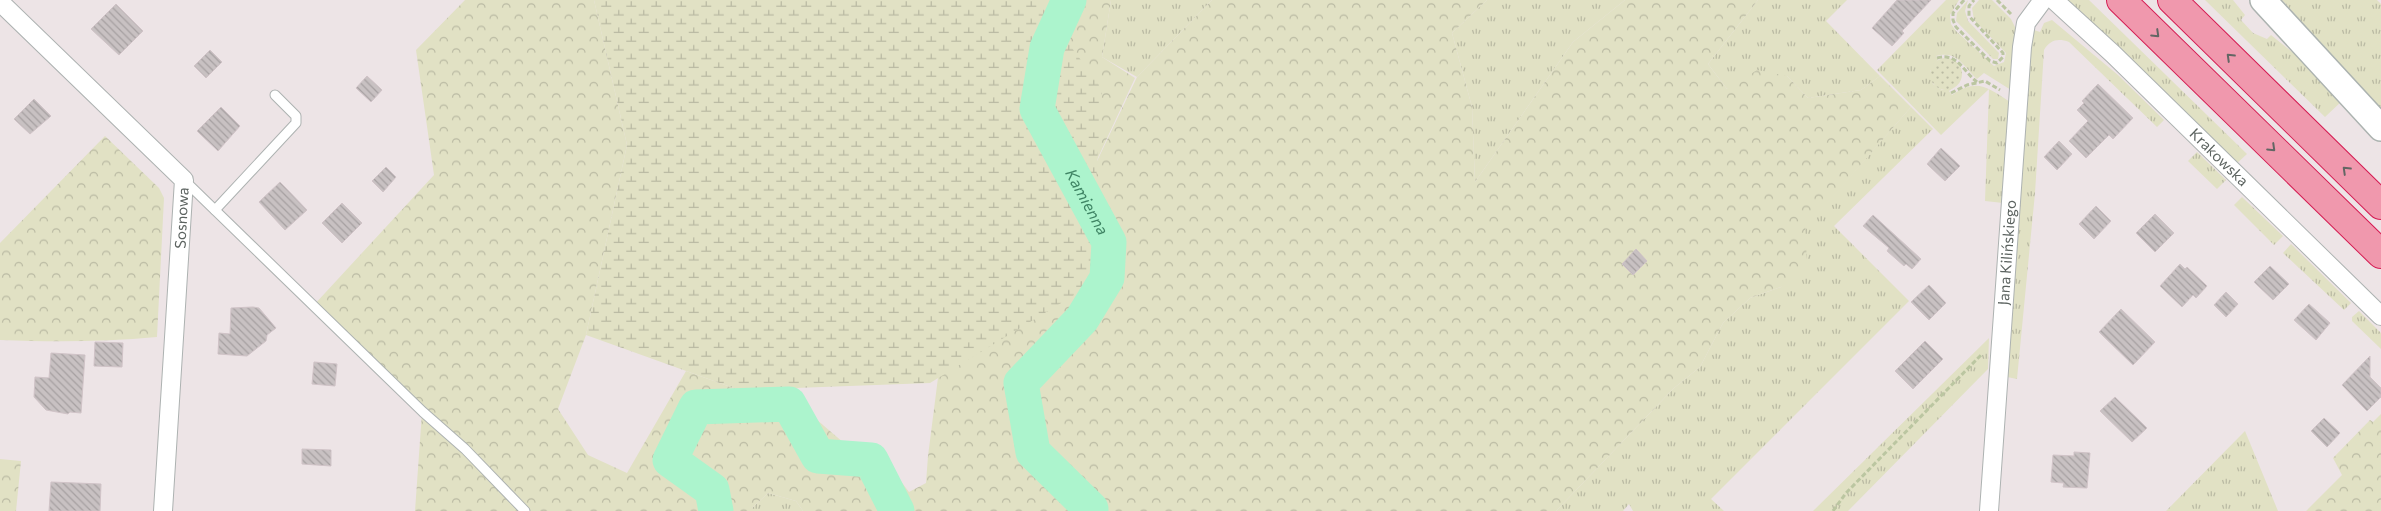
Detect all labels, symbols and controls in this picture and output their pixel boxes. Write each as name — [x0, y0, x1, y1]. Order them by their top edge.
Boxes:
one-way arrow — [2150, 28, 2159, 37]
one-way arrow — [2227, 54, 2236, 63]
street label: Krakowska — [2186, 124, 2253, 189]
one-way arrow — [2266, 142, 2275, 151]
water label: Kamienna — [1062, 165, 1113, 238]
one-way arrow — [2343, 167, 2352, 176]
street label: Sosnowa — [170, 187, 192, 249]
street label: Jana Kilińskiego — [1994, 199, 2019, 306]

